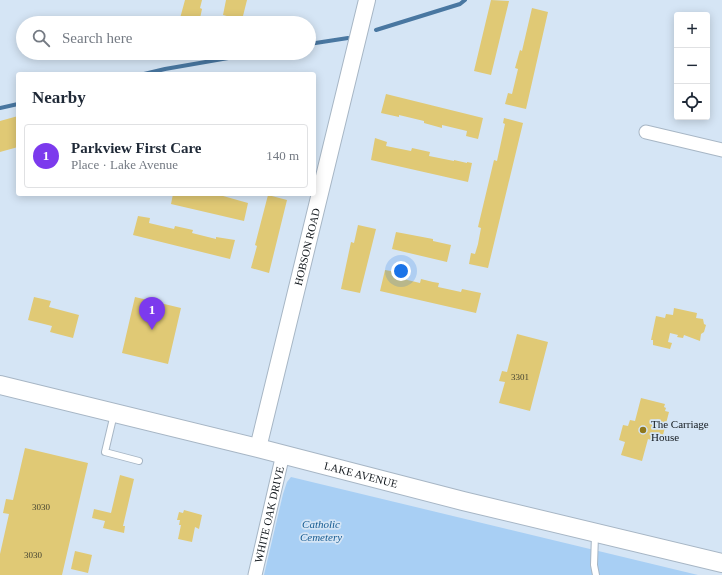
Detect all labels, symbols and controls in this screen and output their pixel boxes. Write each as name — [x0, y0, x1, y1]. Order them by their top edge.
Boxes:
map controls — [674, 12, 710, 120]
button: + — [674, 12, 710, 48]
search box — [16, 16, 316, 60]
icon: search — [30, 27, 52, 49]
text: Search here — [62, 30, 132, 46]
button: − — [674, 48, 710, 84]
button: locate — [674, 84, 710, 120]
text: Nearby — [32, 88, 86, 107]
text: Parkview First Care — [71, 140, 202, 156]
text: 1 — [43, 148, 49, 163]
text: 140 m — [266, 148, 299, 163]
text: Place · Lake Avenue — [71, 157, 178, 172]
street label: HOBSON ROAD — [292, 207, 322, 287]
your location — [391, 261, 411, 281]
pin: 1 — [139, 297, 165, 330]
house number: 3301 — [511, 372, 529, 382]
place label: The Carriage House — [651, 418, 709, 443]
marker: The Carriage House — [638, 425, 648, 435]
street label: LAKE AVENUE — [323, 459, 399, 490]
street label: WHITE OAK DRIVE — [252, 465, 286, 564]
house number: 3030 — [32, 502, 51, 512]
park label: Catholic Cemetery — [300, 518, 342, 543]
house number: 3030 — [24, 550, 43, 560]

